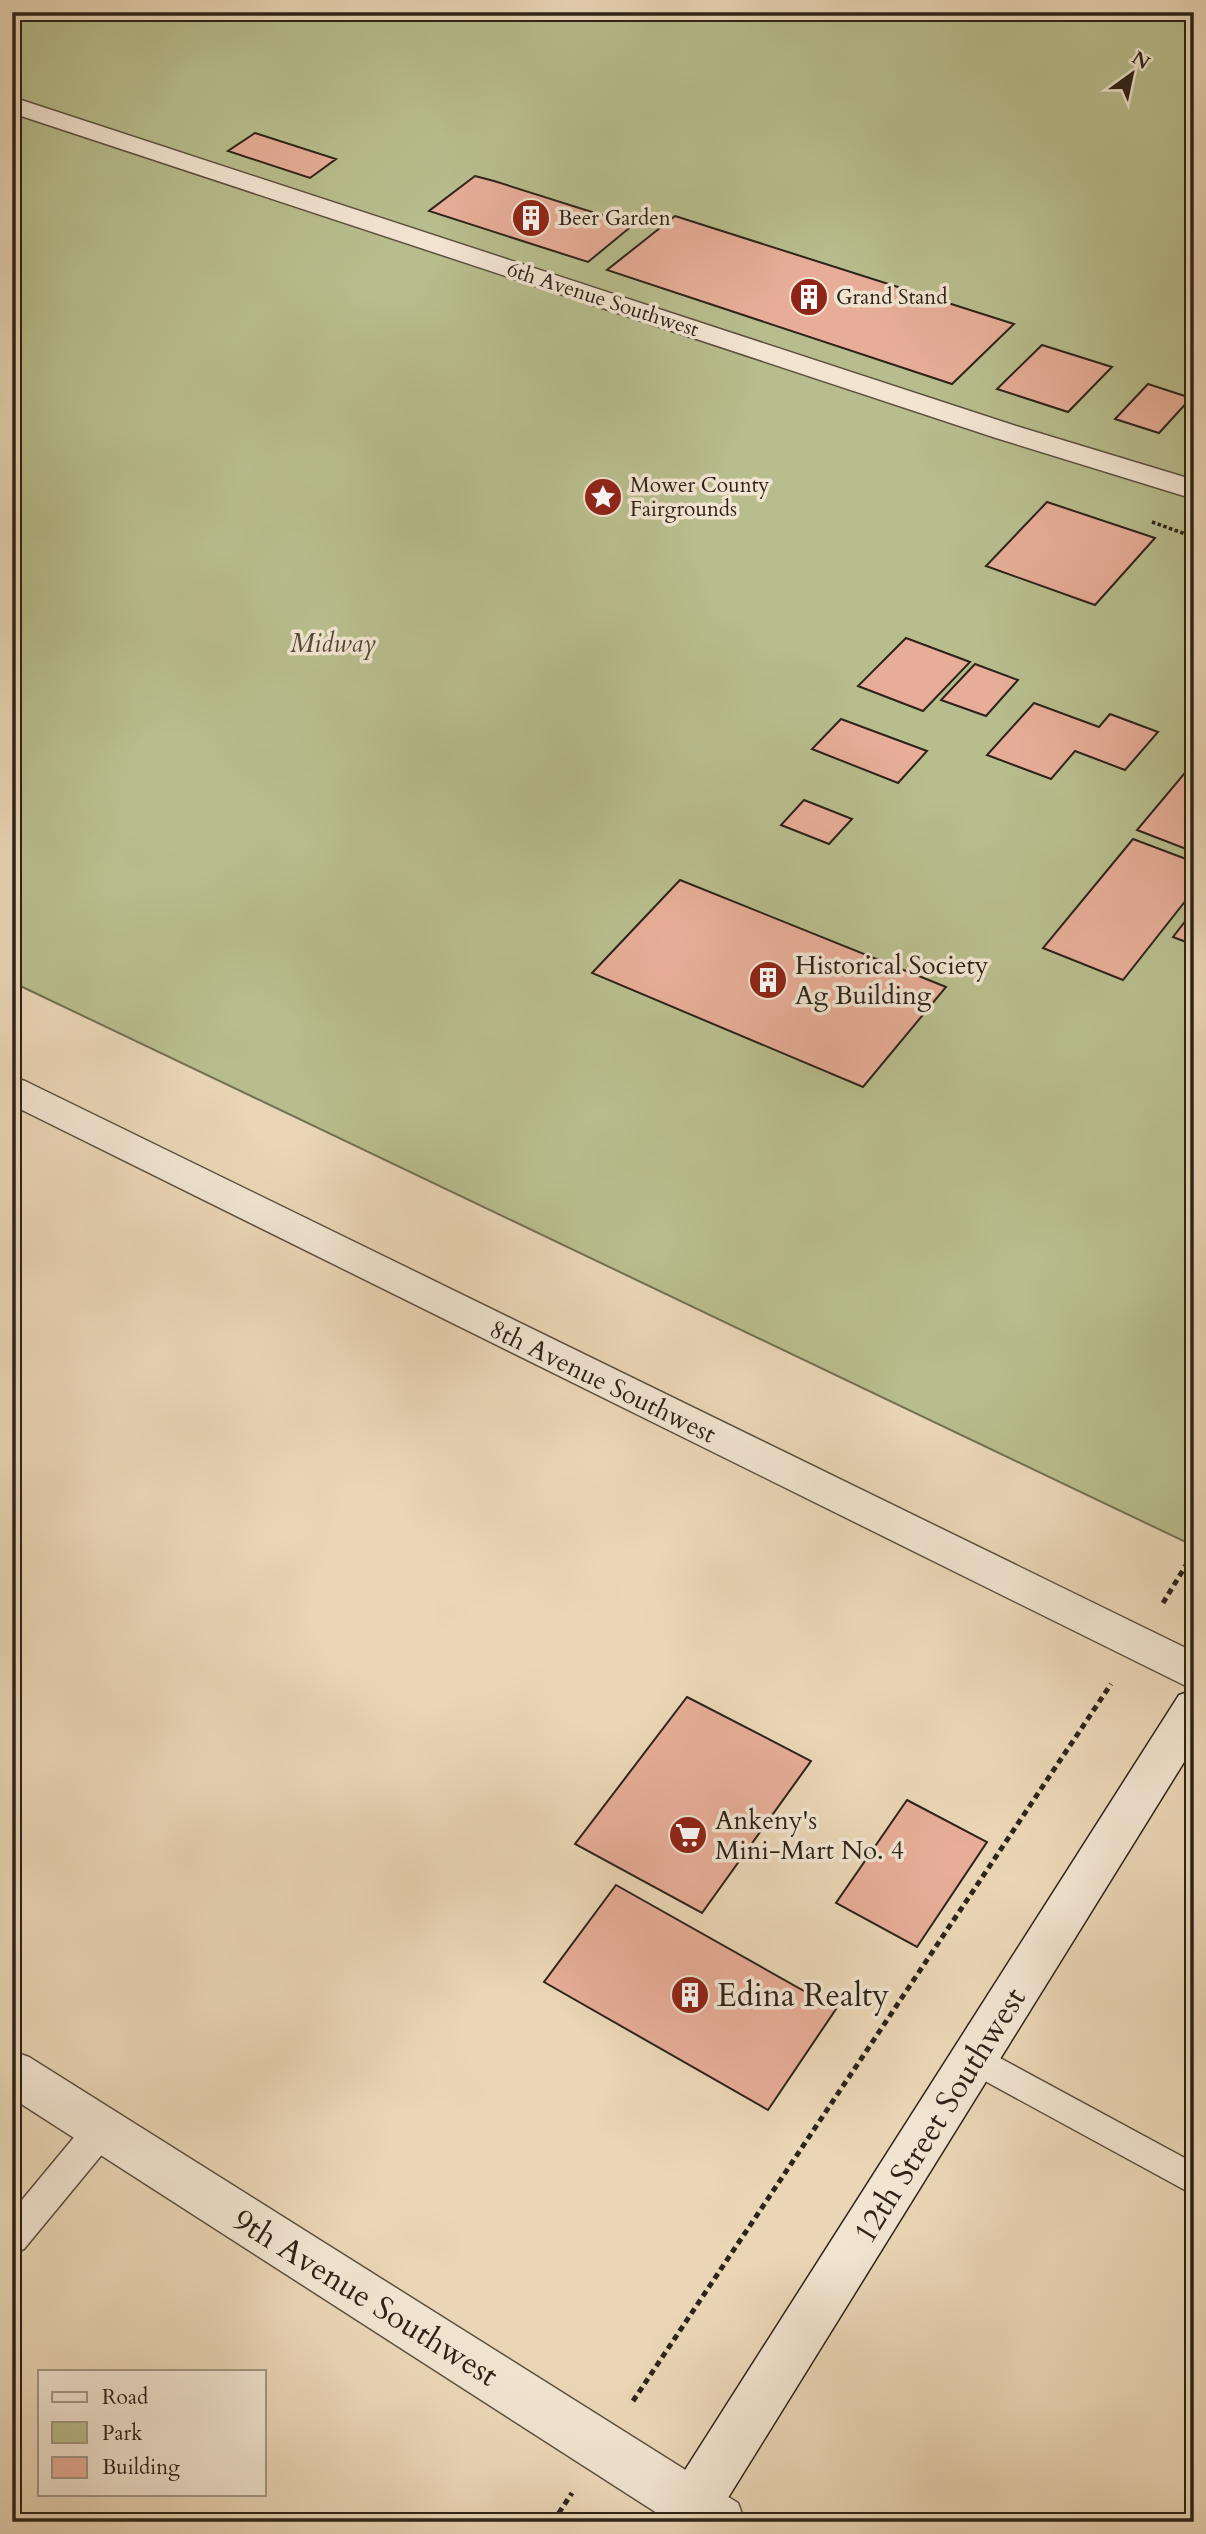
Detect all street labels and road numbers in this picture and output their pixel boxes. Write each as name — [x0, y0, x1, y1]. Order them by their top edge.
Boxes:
street label: 6th Avenue Southwest — [503, 255, 703, 344]
street label: 8th Avenue Southwest — [484, 1311, 722, 1451]
street label: 12th Street Southwest — [843, 1979, 1036, 2252]
street label: 9th Avenue Southwest — [225, 2198, 506, 2397]

